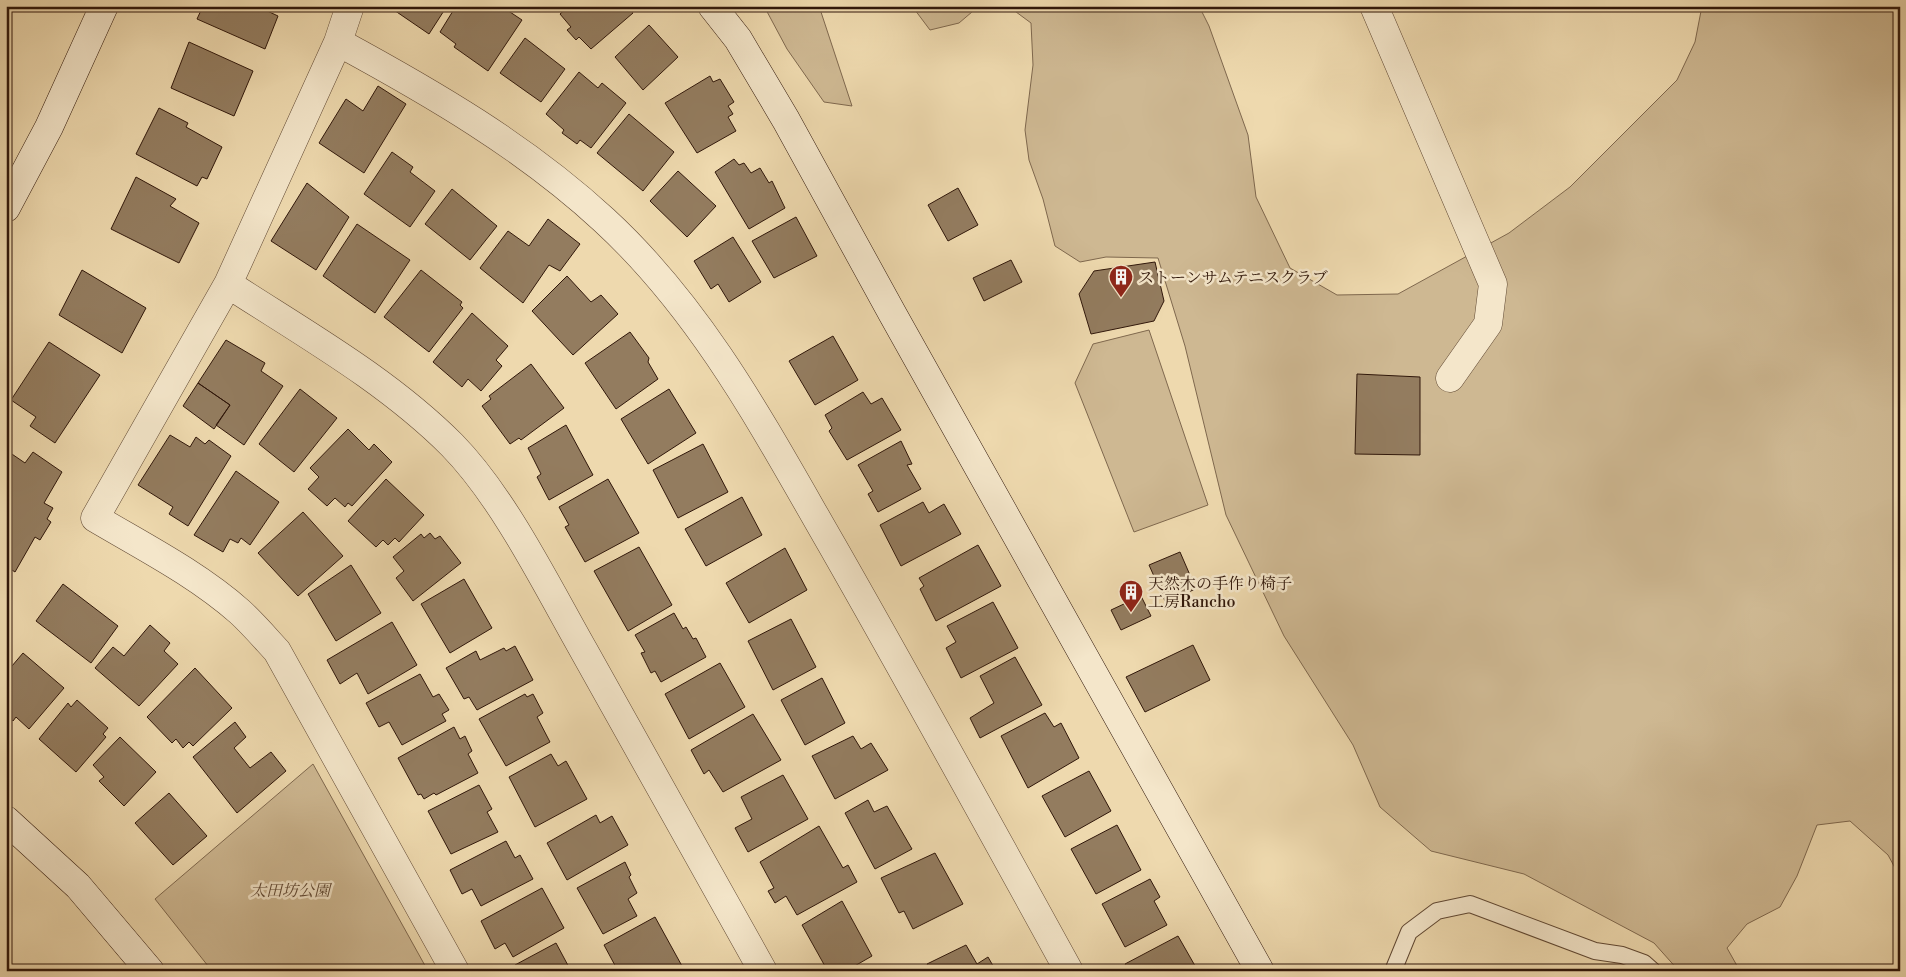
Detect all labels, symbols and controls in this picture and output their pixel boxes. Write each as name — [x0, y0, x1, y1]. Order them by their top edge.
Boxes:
building icon: ストーンサムテニスクラブ — [1108, 264, 1134, 298]
place label: ストーンサムテニスクラブ — [1138, 268, 1328, 288]
place label: 天然木の手作り椅子 工房Rancho — [1148, 574, 1292, 612]
building icon: 天然木の手作り椅子 工房Rancho — [1118, 579, 1144, 613]
park label: 太田坊公園 — [250, 881, 333, 901]

